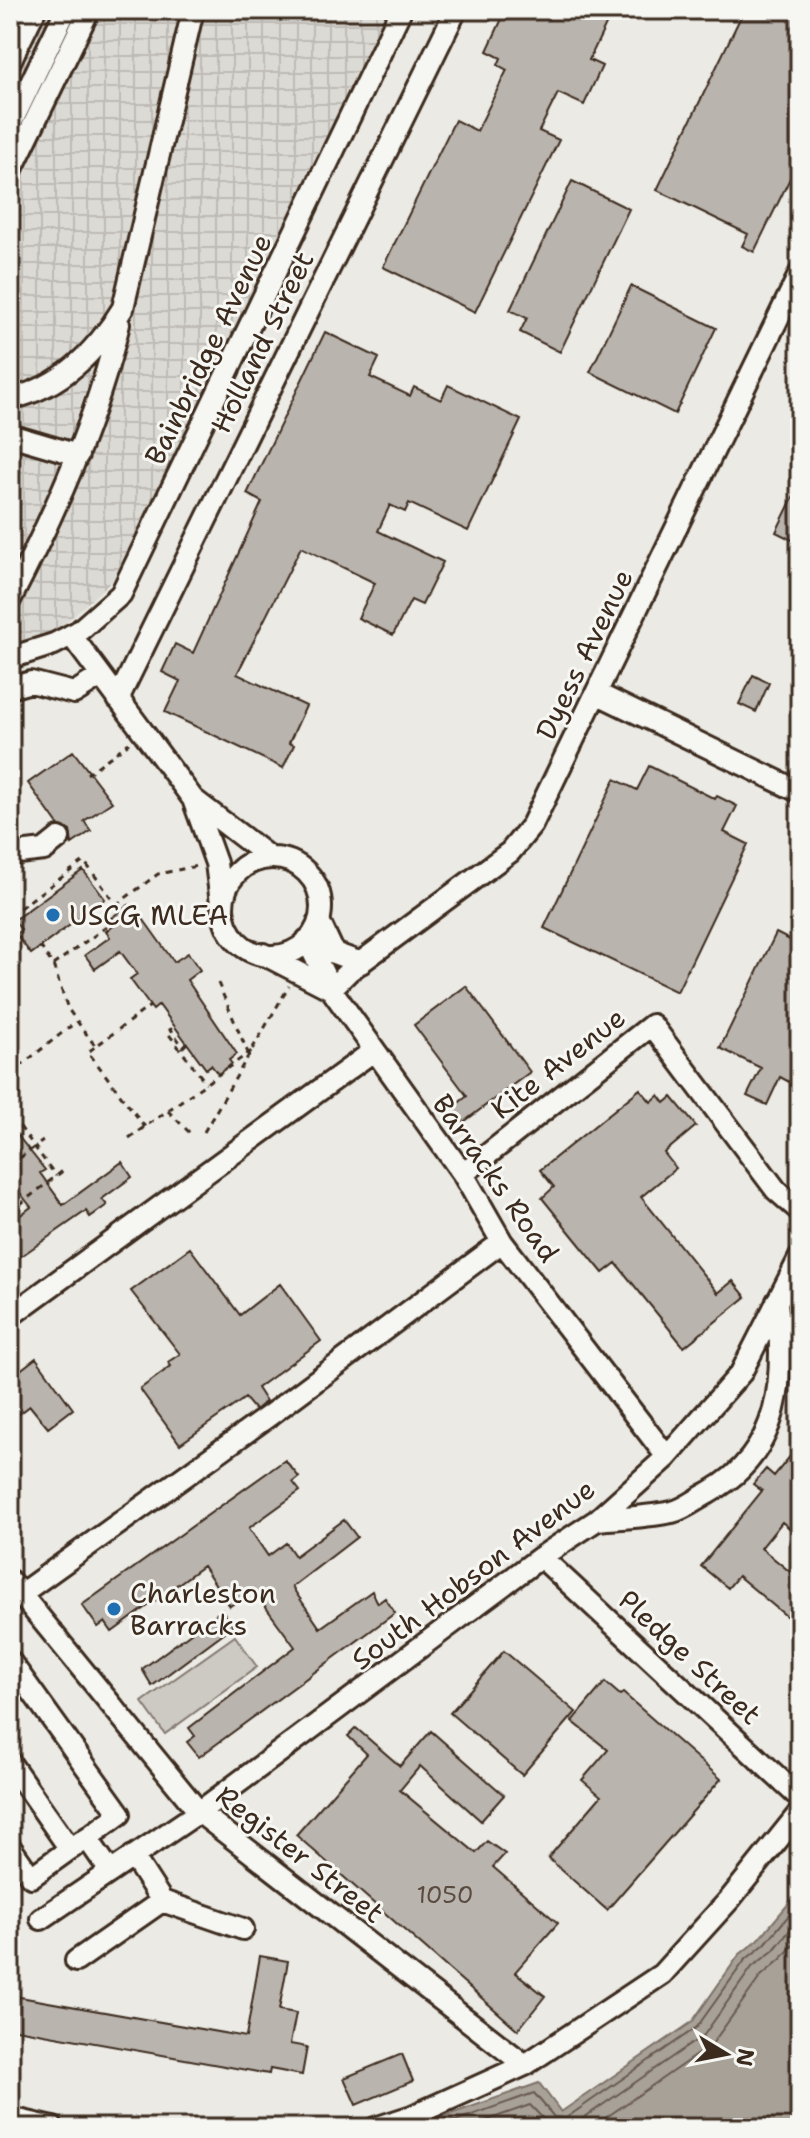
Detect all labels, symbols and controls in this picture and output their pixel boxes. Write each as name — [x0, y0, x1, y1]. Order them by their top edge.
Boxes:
street label: Bainbridge Avenue — [135, 227, 281, 471]
street label: Holland Street — [202, 245, 322, 439]
street label: Dyess Avenue — [526, 562, 642, 746]
place label: USCG MLEA — [69, 896, 228, 934]
marker: USCG MLEA — [44, 906, 62, 924]
street label: Kite Avenue — [483, 999, 633, 1127]
street label: Barracks Road — [424, 1086, 568, 1270]
street label: South Hobson Avenue — [343, 1470, 603, 1678]
place label: Charleston Barracks — [130, 1574, 276, 1644]
street label: Pledge Street — [610, 1581, 770, 1733]
marker: Charleston Barracks — [105, 1600, 123, 1618]
street label: Register Street — [208, 1776, 392, 1932]
house number: 1050 — [416, 1879, 474, 1911]
north arrow — [686, 2014, 766, 2094]
text: N — [729, 2046, 761, 2068]

